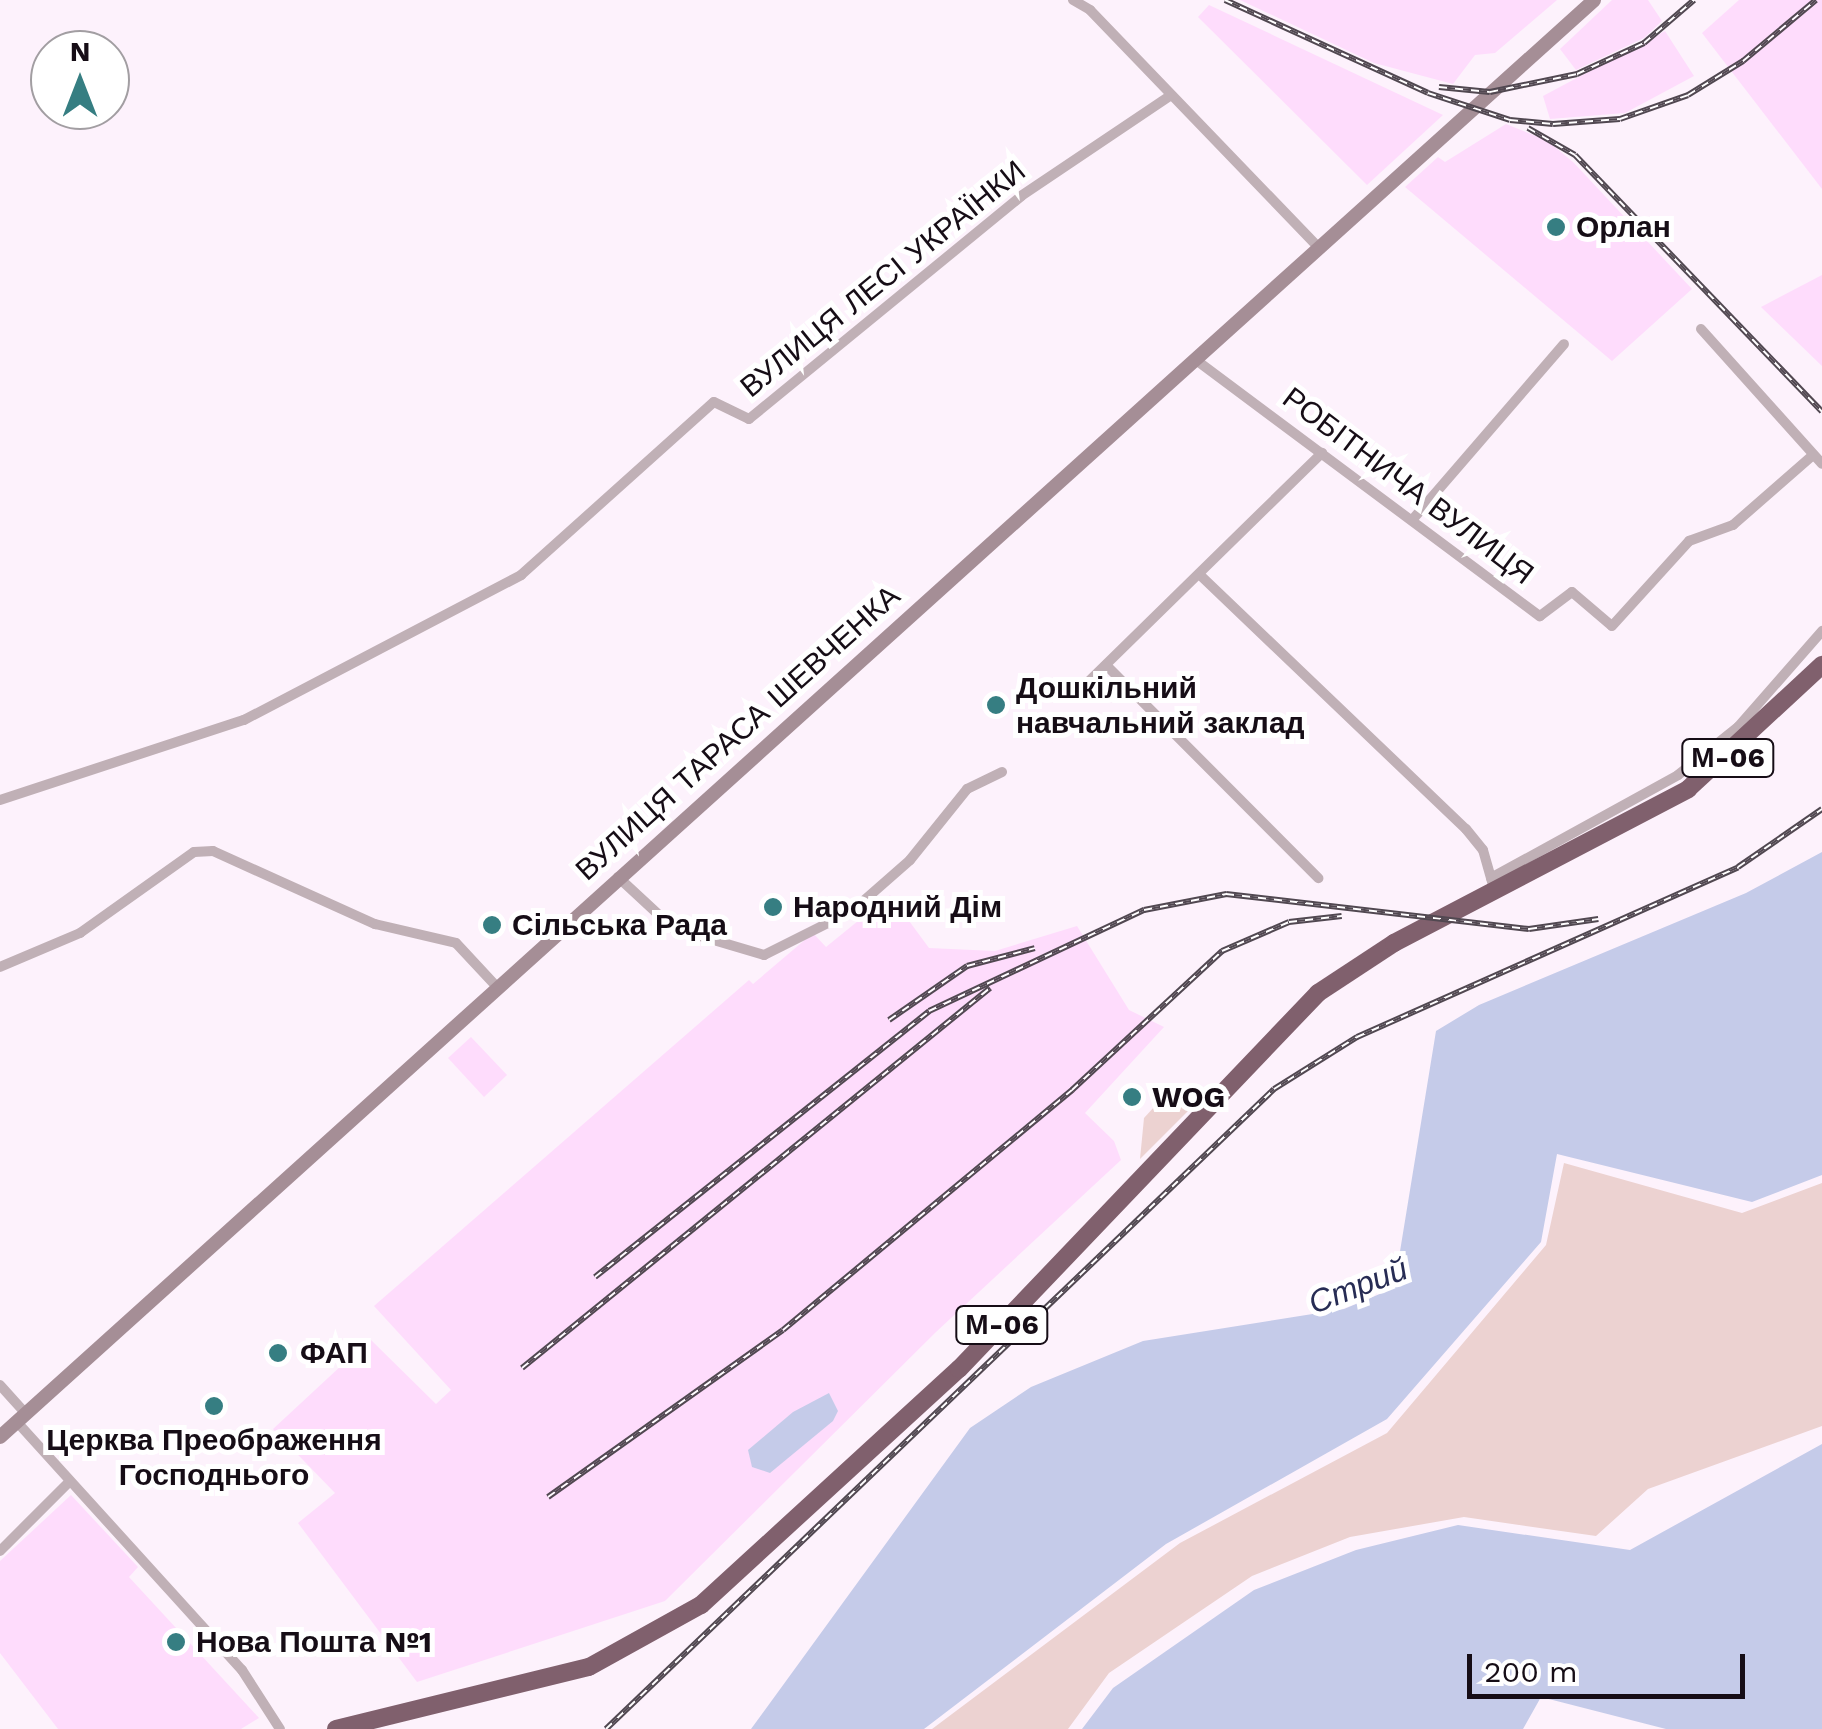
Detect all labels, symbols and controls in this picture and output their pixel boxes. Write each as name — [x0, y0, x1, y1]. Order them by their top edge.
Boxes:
north arrow — [30, 30, 130, 130]
text: N — [70, 35, 90, 68]
street label: ВУЛИЦЯ ЛЕСІ УКРАЇНКИ — [733, 153, 1033, 405]
place label: Орлан — [1576, 209, 1671, 245]
marker: Орлан — [1545, 216, 1567, 238]
street label: РОБІТНИЧА ВУЛИЦЯ — [1276, 380, 1540, 592]
street label: ВУЛИЦЯ ТАРАСА ШЕВЧЕНКА — [569, 578, 907, 888]
place label: Дошкільний навчальний заклад — [1016, 670, 1305, 740]
marker: Дошкільний навчальний заклад — [985, 694, 1007, 716]
road number: М-06 — [1680, 735, 1776, 781]
place label: Народний Дім — [793, 889, 1002, 925]
marker: Народний Дім — [762, 896, 784, 918]
place label: Сільська Рада — [512, 907, 727, 943]
marker: Сільська Рада — [481, 914, 503, 936]
place label: WOG — [1152, 1079, 1225, 1115]
marker: WOG — [1121, 1086, 1143, 1108]
water label: Стрий — [1303, 1250, 1413, 1322]
road number: М-06 — [954, 1302, 1050, 1348]
place label: ФАП — [300, 1335, 368, 1371]
marker: ФАП — [265, 1340, 291, 1366]
marker: Церква Преображення Господнього — [203, 1395, 225, 1417]
place label: Церква Преображення Господнього — [46, 1422, 382, 1492]
place label: Нова Пошта №1 — [196, 1624, 432, 1660]
marker: Нова Пошта №1 — [165, 1631, 187, 1653]
scale bar — [1472, 1634, 1750, 1696]
text: 200 m — [1484, 1654, 1578, 1689]

